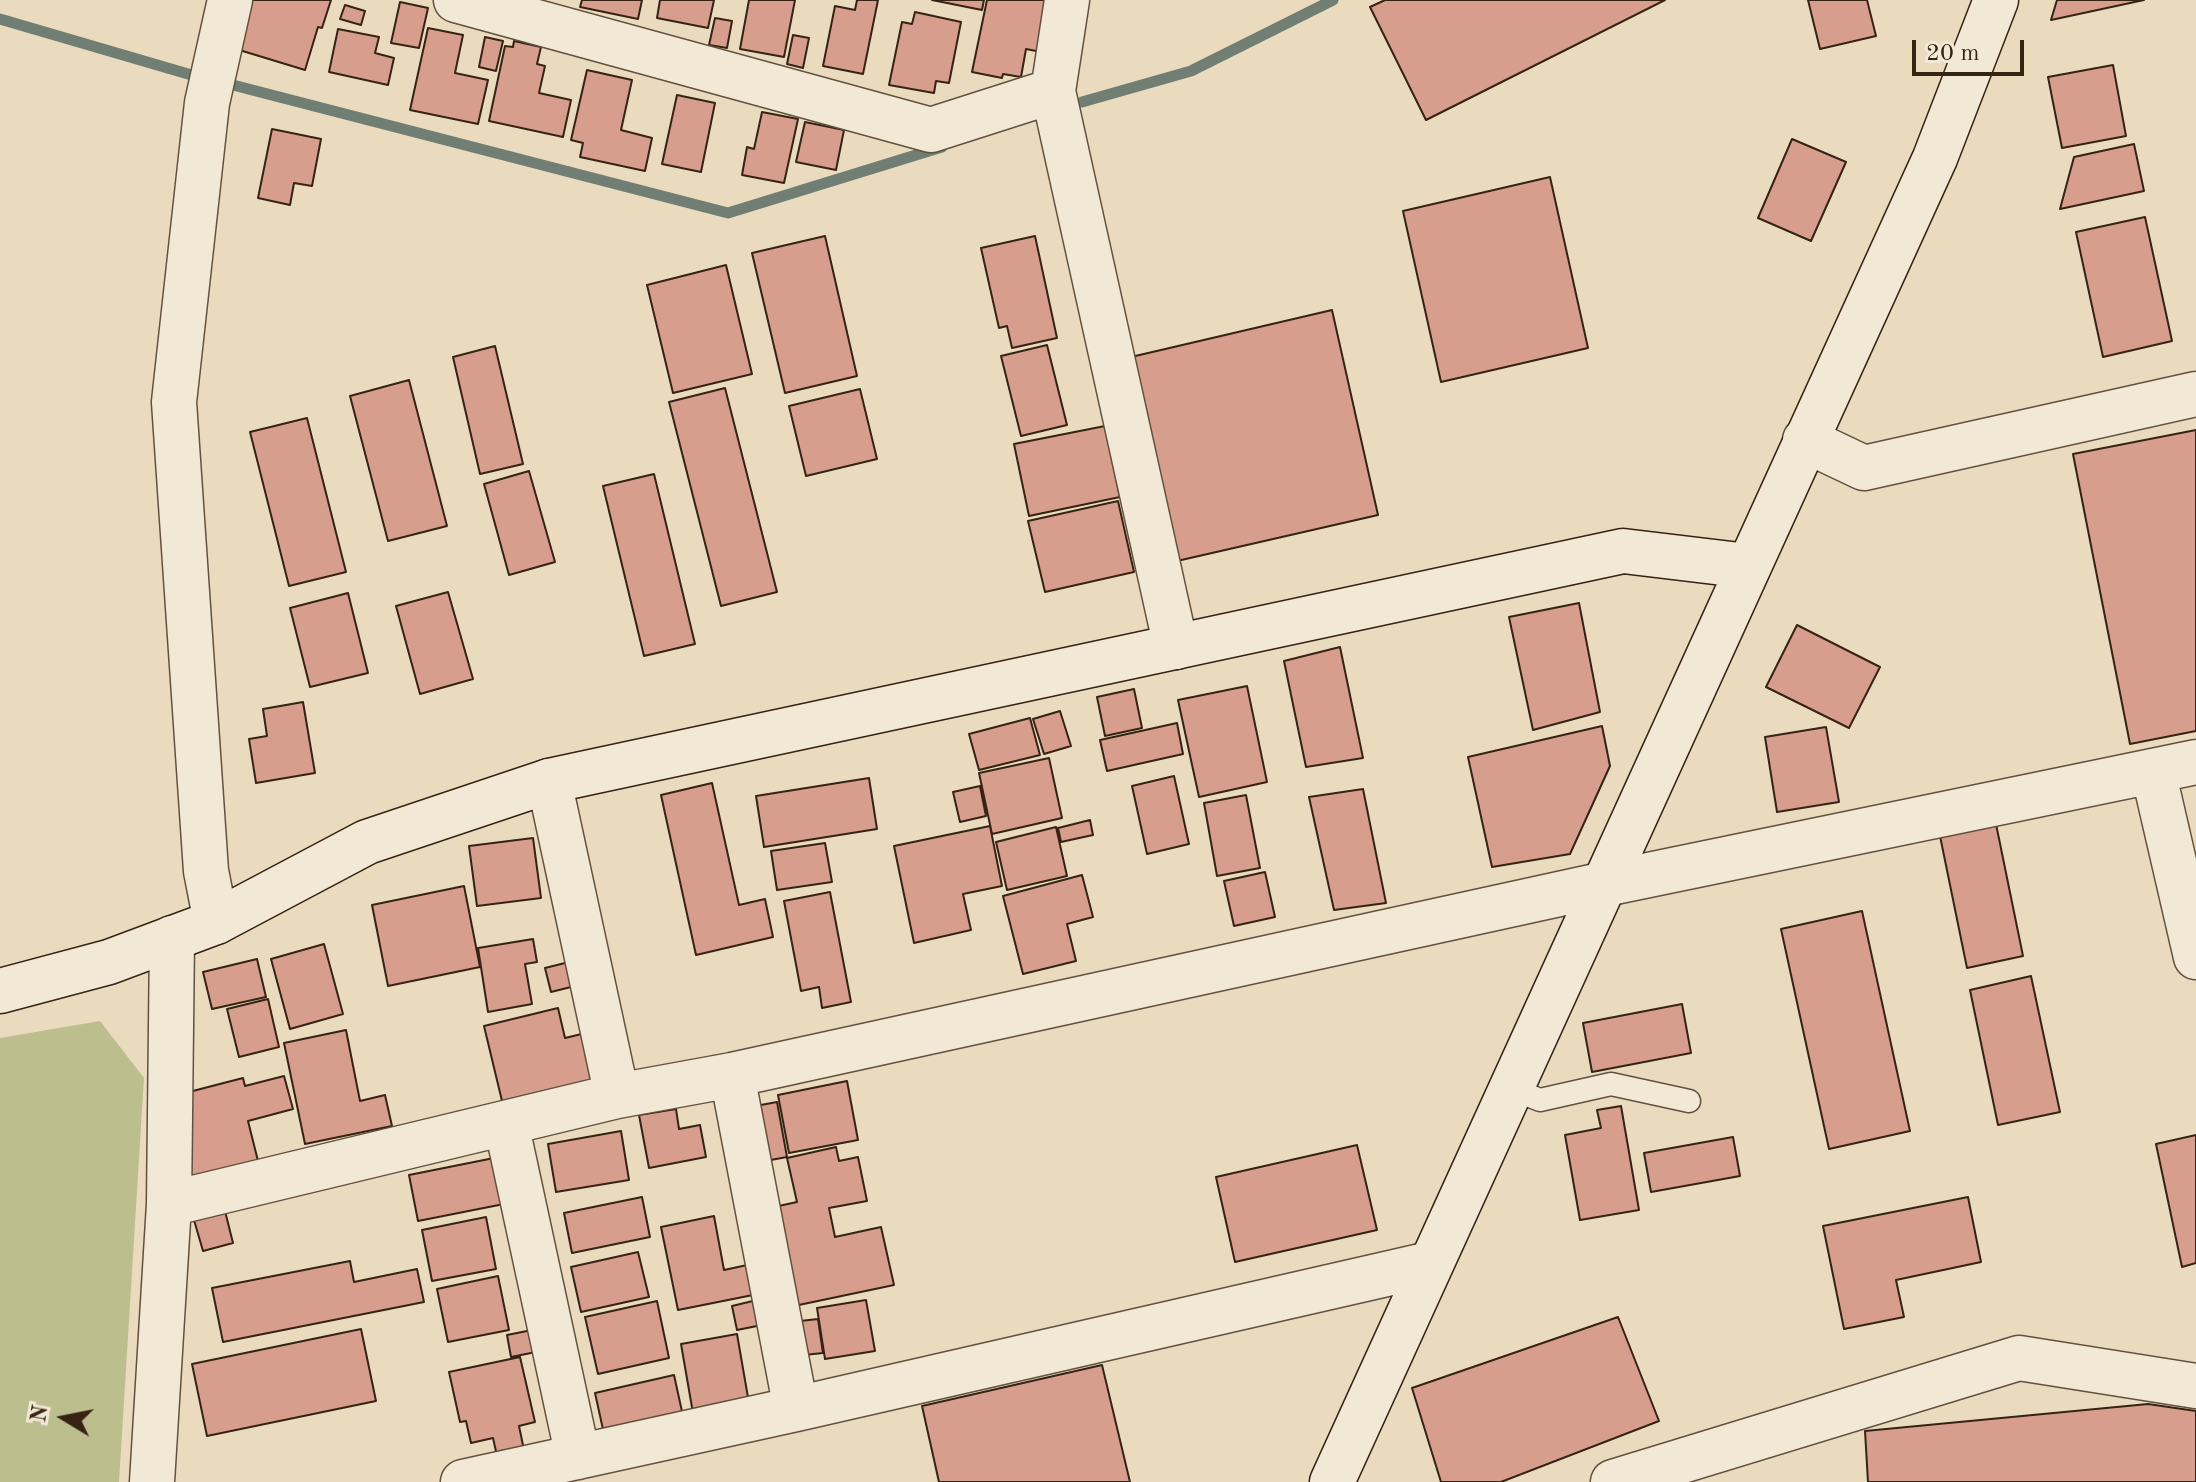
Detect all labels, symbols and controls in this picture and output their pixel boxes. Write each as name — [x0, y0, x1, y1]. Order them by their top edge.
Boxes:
scale bar — [1916, 24, 2028, 74]
text: 20 m — [1926, 42, 1980, 66]
north arrow — [24, 1378, 104, 1458]
text: N — [28, 1404, 53, 1424]

